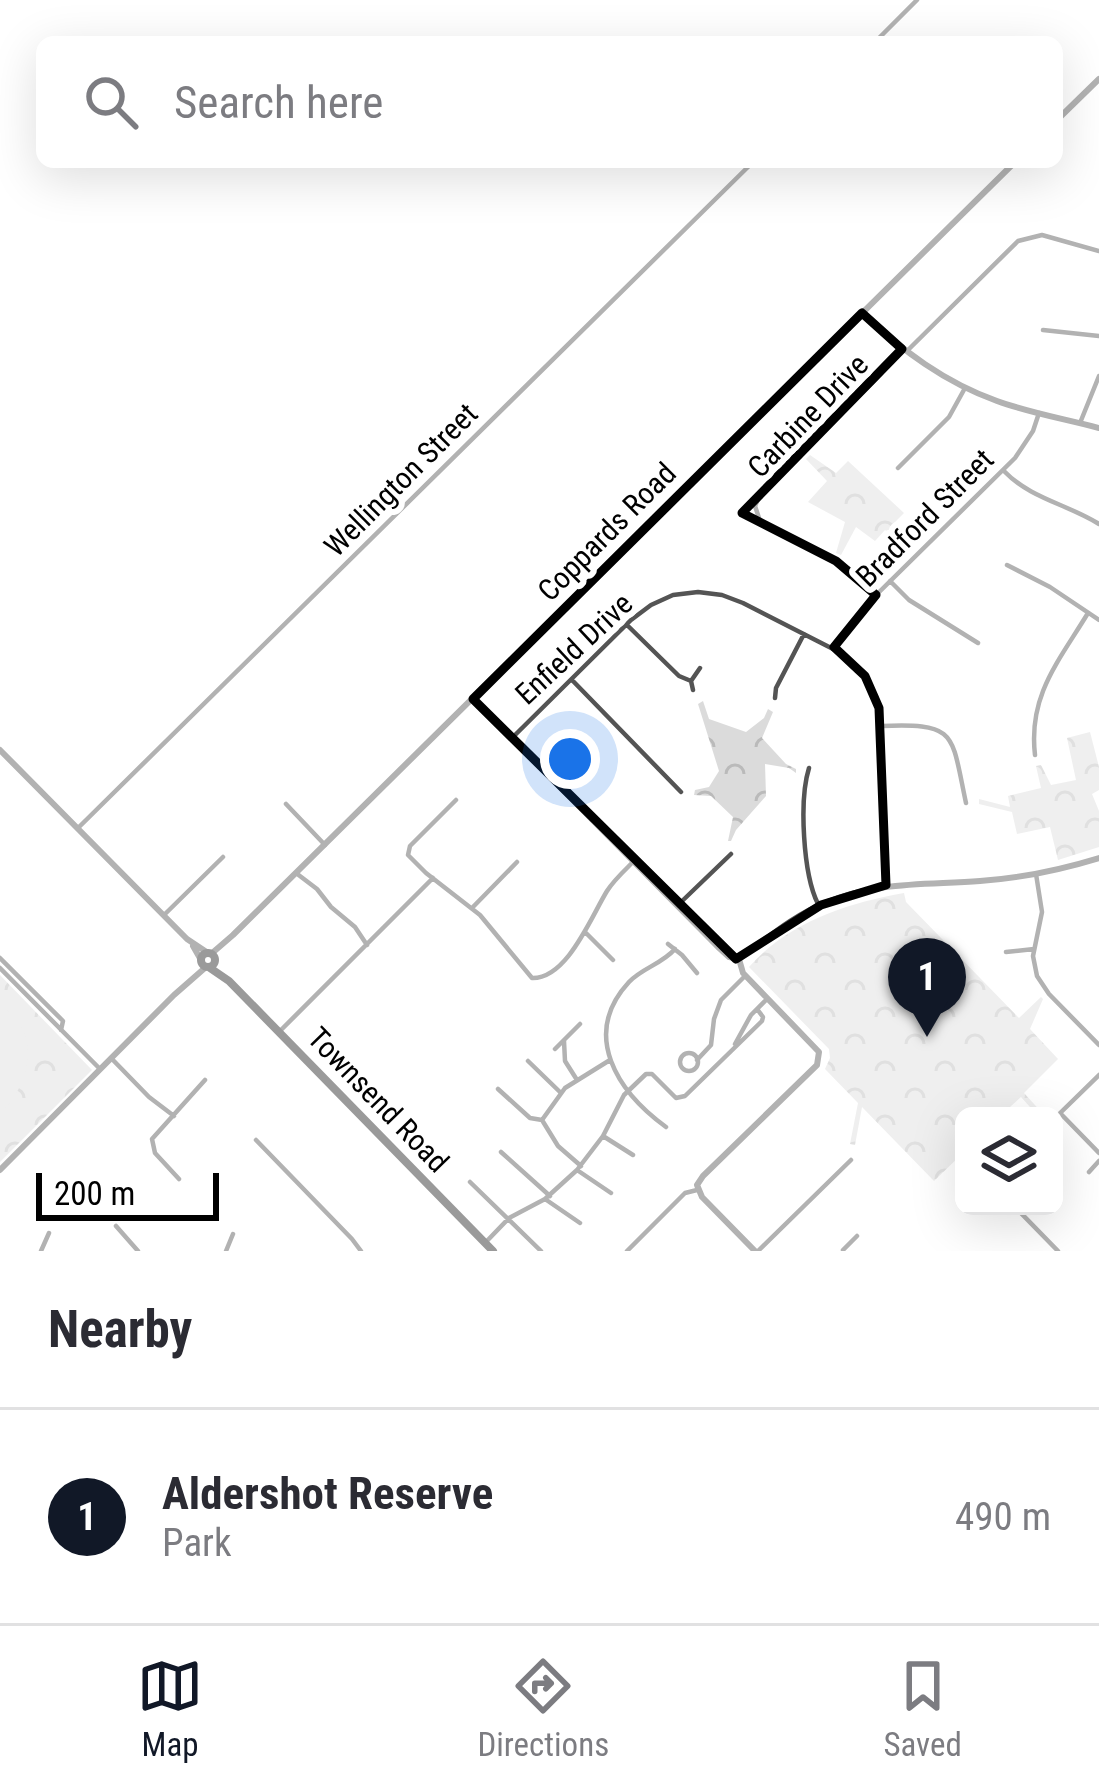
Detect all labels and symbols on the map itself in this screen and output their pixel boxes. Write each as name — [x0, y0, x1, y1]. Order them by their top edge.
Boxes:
street label: Carbine Drive — [740, 347, 875, 484]
street label: Wellington Street — [317, 396, 484, 563]
street label: Bradford Street — [849, 442, 1001, 594]
street label: Coppards Road — [530, 455, 683, 608]
street label: Enfield Drive — [508, 586, 639, 711]
your location — [540, 729, 600, 789]
pin: 1 — [888, 938, 966, 1037]
street label: Townsend Road — [301, 1020, 456, 1179]
scale bar — [36, 1167, 219, 1220]

